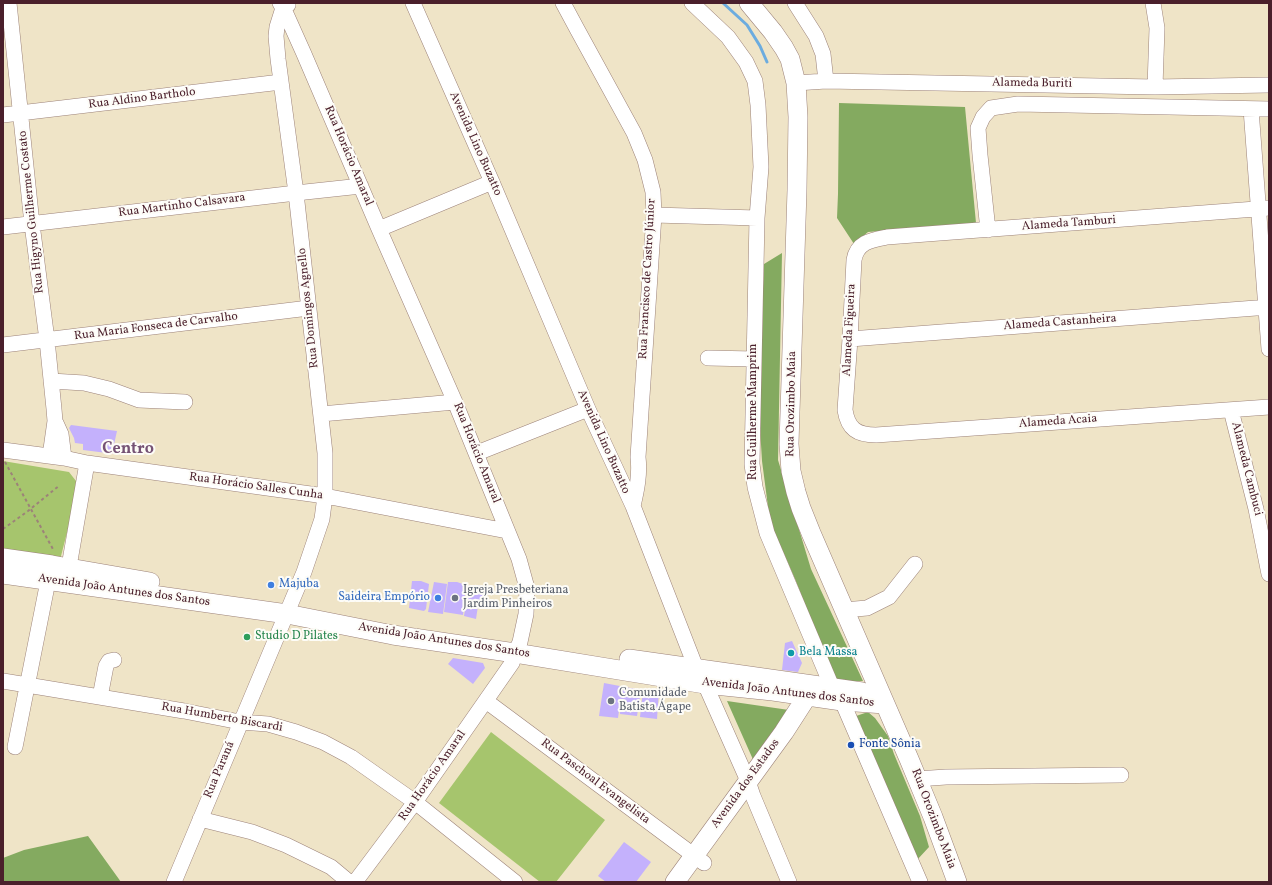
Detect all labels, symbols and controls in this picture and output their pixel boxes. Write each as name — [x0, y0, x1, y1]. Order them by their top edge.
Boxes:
street label: Alameda Buriti — [992, 76, 1072, 92]
street label: Rua Aldino Bartholo — [88, 85, 196, 113]
street label: Avenida Lino Buzatto — [446, 90, 504, 198]
street label: Rua Horácio Amaral — [320, 104, 376, 208]
street label: Rua Higyno Guilherme Costato — [16, 130, 48, 294]
street label: Rua Martinho Calsavara — [118, 191, 246, 221]
street label: Rua Francisco de Castro Júnior — [637, 198, 659, 360]
street label: Alameda Tamburi — [1021, 214, 1117, 234]
street label: Rua Domingos Agnello — [296, 247, 322, 369]
street label: Alameda Figueira — [840, 283, 860, 377]
street label: Rua Maria Fonseca de Carvalho — [73, 310, 239, 344]
street label: Alameda Castanheira — [1003, 312, 1117, 334]
street label: Rua Guilherme Mamprim — [747, 344, 761, 480]
street label: Rua Orozimbo Maia — [784, 351, 800, 457]
street label: Avenida Lino Buzatto — [574, 388, 632, 496]
street label: Rua Horácio Amaral — [449, 401, 503, 505]
street label: Alameda Acaia — [1018, 412, 1098, 432]
street label: Alameda Cambuci — [1227, 421, 1265, 517]
district label: Centro — [102, 440, 154, 460]
street label: Rua Horácio Salles Cunha — [188, 470, 324, 504]
street label: Avenida João Antunes dos Santos — [37, 572, 211, 610]
place label: Majuba — [279, 578, 319, 592]
marker: Majuba — [266, 580, 276, 590]
place label: Igreja Presbeteriana Jardim Pinheiros — [463, 584, 568, 612]
place label: Saideira Empório — [338, 591, 430, 605]
marker: Saideira Empório — [433, 593, 443, 603]
marker: Igreja Presbeteriana Jardim Pinheiros — [450, 593, 460, 603]
street label: Avenida João Antunes dos Santos — [357, 620, 531, 662]
place label: Studio D Pilates — [255, 630, 338, 644]
marker: Studio D Pilates — [242, 632, 252, 642]
place label: Bela Massa — [799, 646, 858, 660]
marker: Bela Massa — [786, 648, 796, 658]
street label: Avenida João Antunes dos Santos — [701, 675, 875, 711]
place label: Comunidade Batista Ágape — [619, 687, 691, 715]
marker: Comunidade Batista Ágape — [606, 696, 616, 706]
street label: Rua Humberto Biscardi — [160, 700, 284, 736]
street label: Rua Horácio Amaral — [396, 728, 470, 824]
street label: Rua Paschoal Evangelista — [538, 736, 652, 828]
street label: Avenida dos Estados — [709, 736, 783, 832]
place label: Fonte Sônia — [859, 738, 921, 752]
street label: Rua Paraná — [202, 739, 238, 801]
marker: Fonte Sônia — [846, 740, 856, 750]
street label: Rua Orozimbo Maia — [907, 767, 959, 871]

